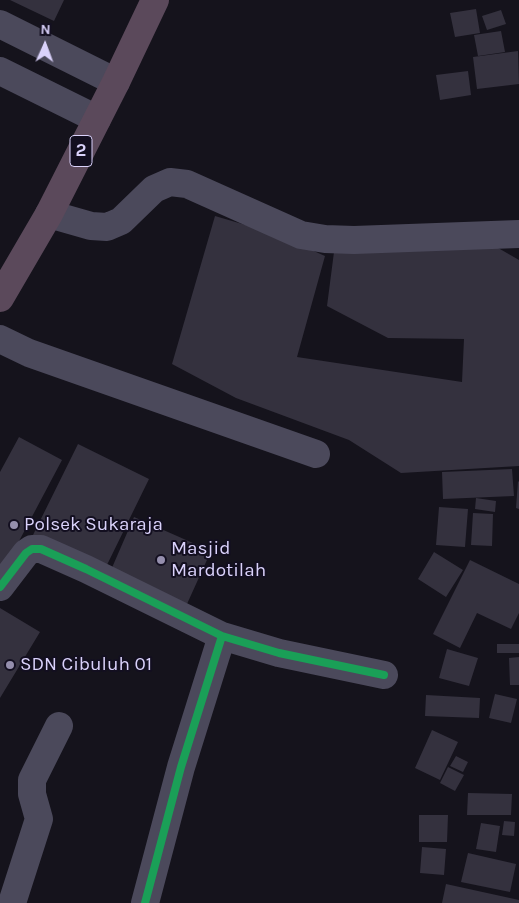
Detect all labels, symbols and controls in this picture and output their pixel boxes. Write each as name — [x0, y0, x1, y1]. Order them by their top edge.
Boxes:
north arrow — [20, 20, 70, 70]
text: N — [40, 21, 51, 38]
road number: 2 — [70, 136, 92, 166]
place label: Polsek Sukaraja — [24, 514, 163, 536]
marker: Polsek Sukaraja — [8, 519, 20, 531]
place label: Masjid Mardotilah — [171, 538, 266, 582]
marker: Masjid Mardotilah — [155, 554, 167, 566]
place label: SDN Cibuluh 01 — [20, 654, 152, 676]
marker: SDN Cibuluh 01 — [4, 659, 16, 671]

